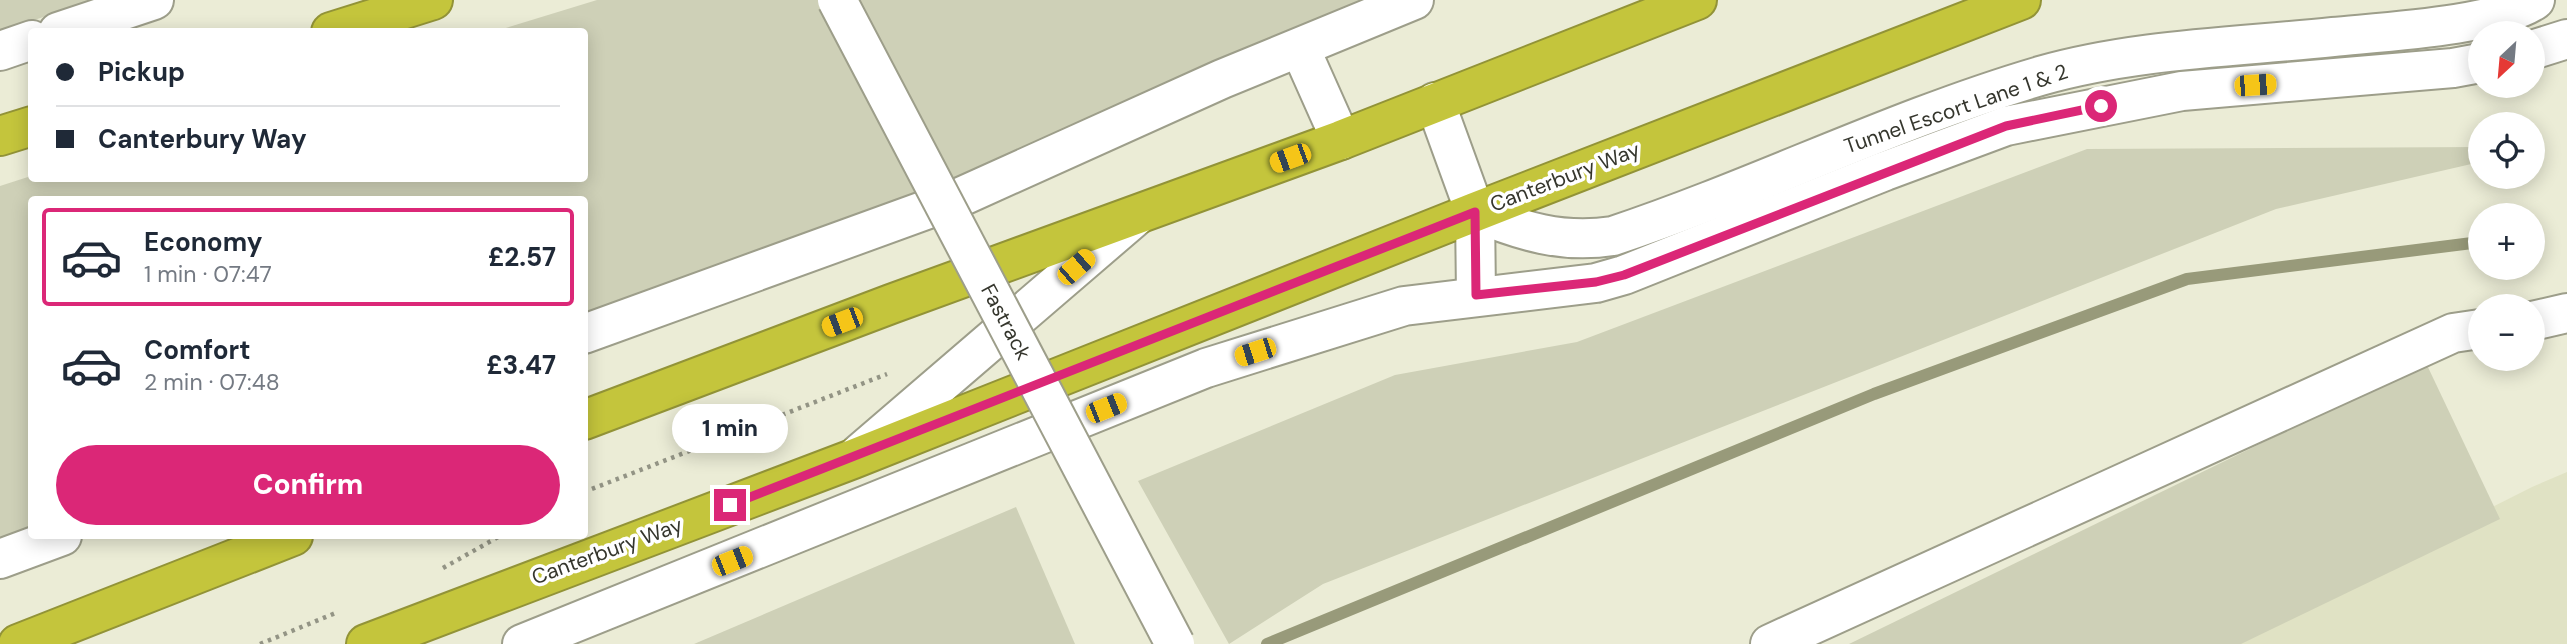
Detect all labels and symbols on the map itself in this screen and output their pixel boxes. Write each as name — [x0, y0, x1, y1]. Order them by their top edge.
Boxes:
north arrow — [2468, 21, 2544, 98]
street label: Tunnel Escort Lane 1 & 2 — [1840, 58, 2072, 160]
car — [2234, 73, 2277, 97]
route start — [2085, 90, 2117, 122]
street label: Canterbury Way — [1486, 135, 1644, 218]
car — [1267, 141, 1314, 175]
car — [1054, 245, 1099, 289]
street label: Fastrack — [974, 279, 1038, 365]
car — [819, 305, 866, 339]
car — [1232, 336, 1279, 368]
car — [1083, 390, 1130, 426]
callout: 1 min — [672, 404, 788, 452]
route end — [714, 489, 746, 521]
street label: Canterbury Way — [528, 511, 687, 591]
car — [709, 543, 756, 579]

